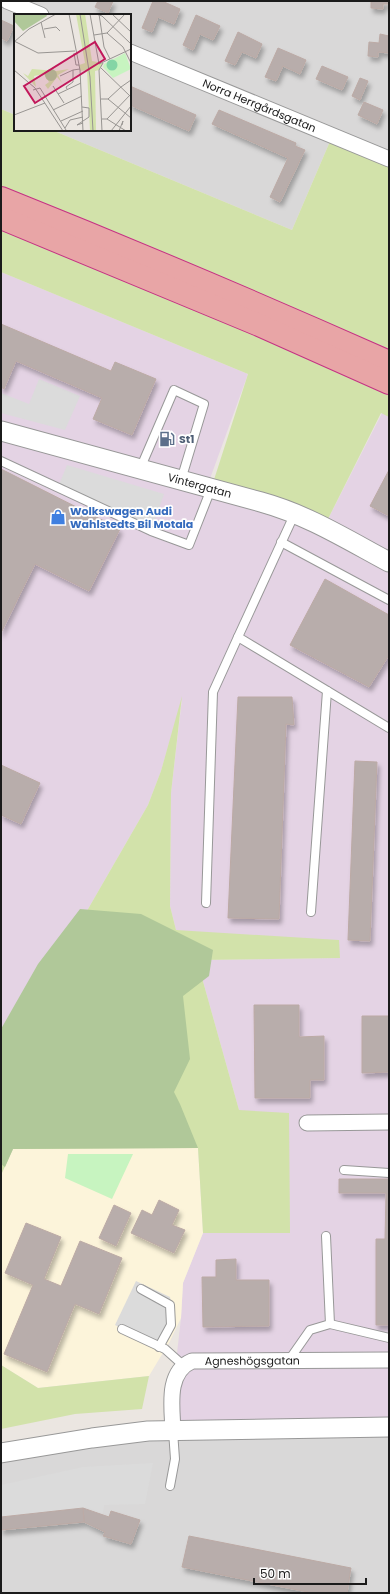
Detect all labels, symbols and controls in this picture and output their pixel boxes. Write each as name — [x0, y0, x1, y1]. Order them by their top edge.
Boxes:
inset map — [14, 14, 131, 131]
street label: Norra Herrgårdsgatan — [200, 75, 319, 136]
fuel station icon: St1 — [158, 430, 176, 448]
place label: St1 — [179, 431, 194, 447]
street label: Vintergatan — [166, 469, 233, 502]
place label: Wolkswagen Audi Wahlstedts Bil Motala — [70, 503, 193, 532]
shop icon: Wolkswagen Audi Wahlstedts Bil Motala — [49, 508, 67, 526]
street label: Agneshögsgatan — [205, 1352, 300, 1369]
scale bar — [254, 1560, 366, 1586]
text: 50 m — [260, 1565, 291, 1582]

